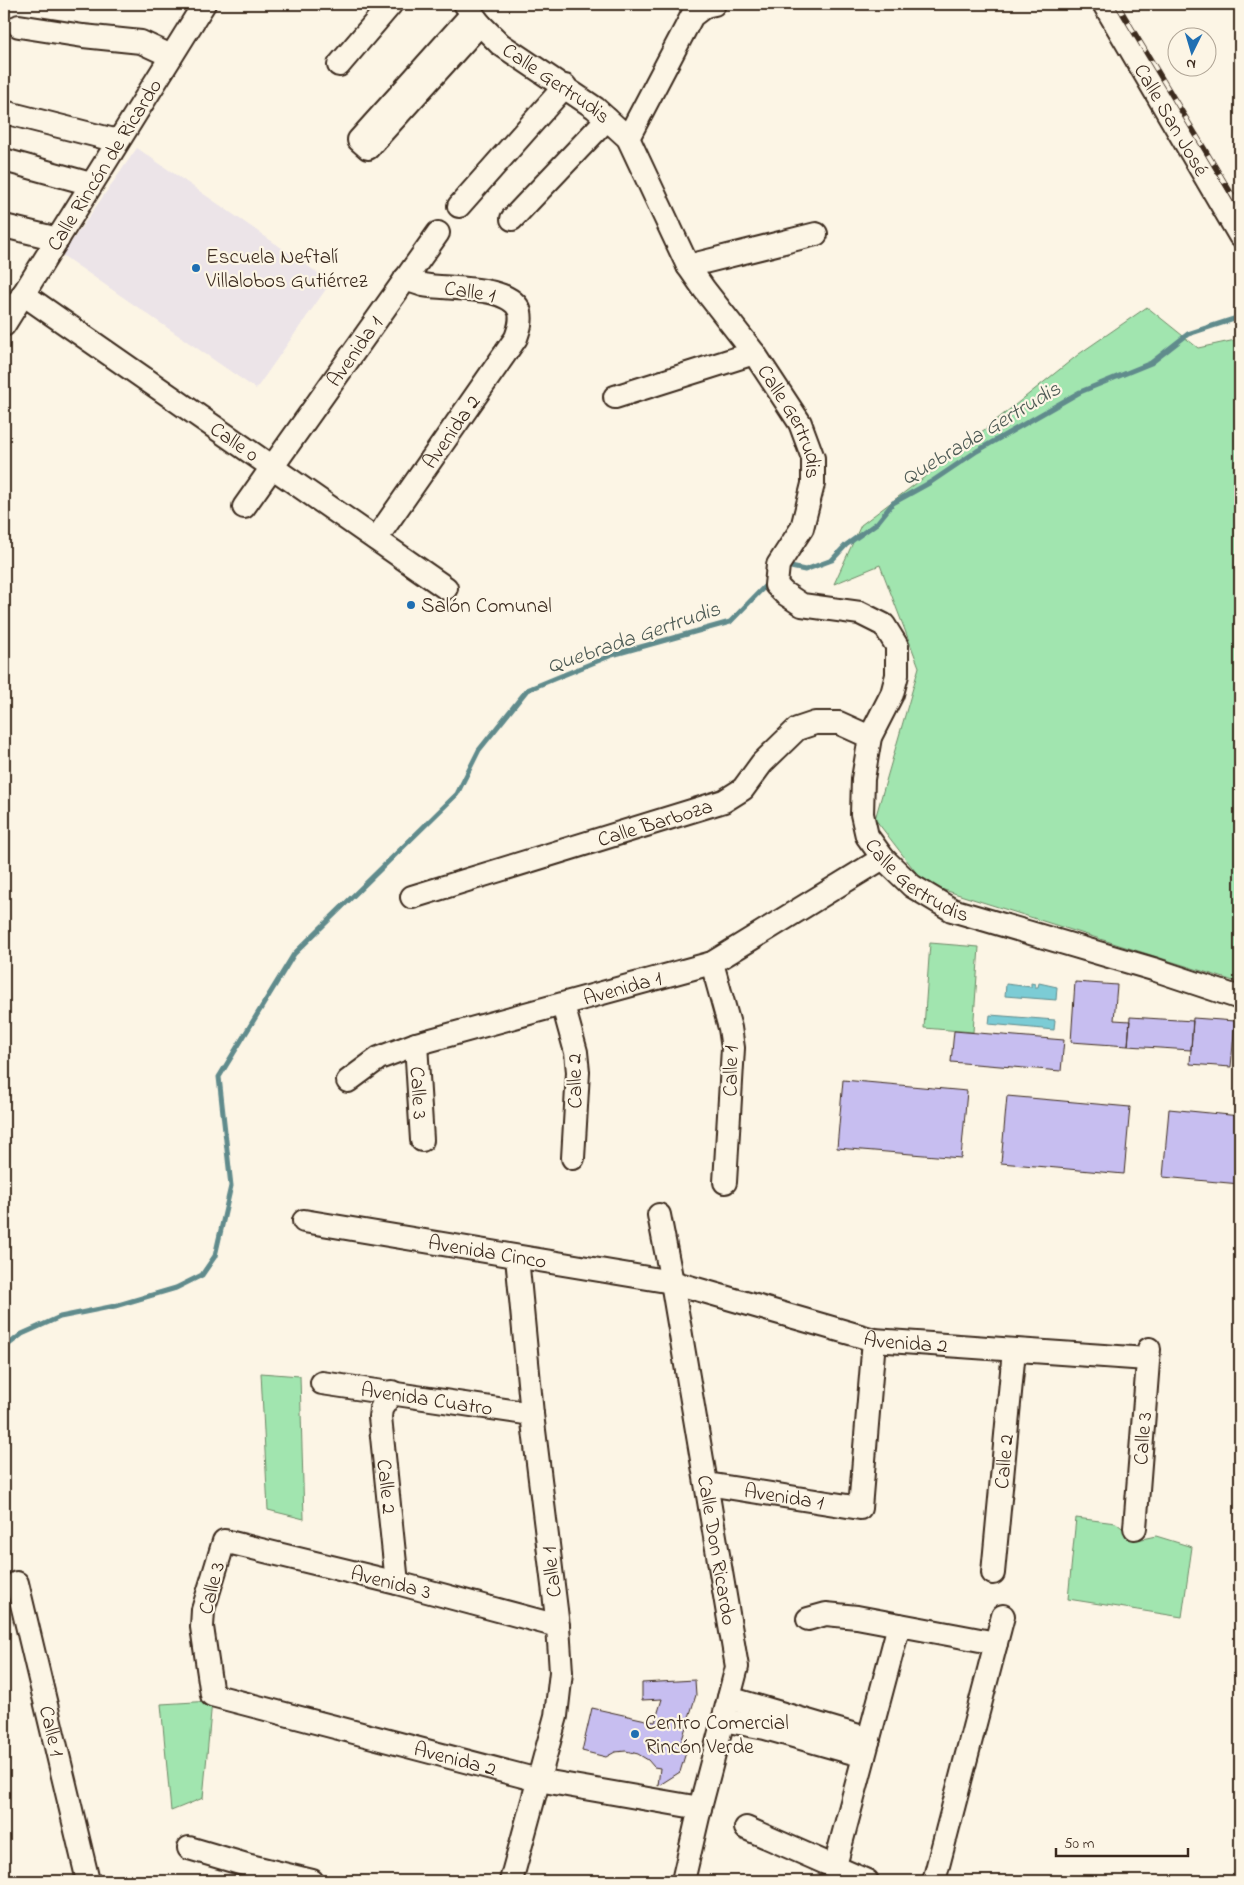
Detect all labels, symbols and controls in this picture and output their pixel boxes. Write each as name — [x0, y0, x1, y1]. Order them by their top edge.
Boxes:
north arrow — [1166, 28, 1216, 78]
street label: Calle Gertrudis — [495, 37, 616, 132]
text: N — [1185, 53, 1197, 74]
street label: Calle San José — [1125, 59, 1215, 183]
street label: Calle Rincón de Ricardo — [41, 74, 171, 258]
place label: Escuela Neftalí Villalobos Gutiérrez — [205, 243, 368, 297]
marker: Escuela Neftalí Villalobos Gutiérrez — [190, 262, 202, 274]
street label: Calle 1 — [442, 274, 498, 312]
street label: Avenida 1 — [321, 311, 392, 394]
street label: Calle Gertrudis — [749, 359, 826, 479]
water label: Quebrada Gertrudis — [896, 374, 1068, 495]
street label: Avenida 2 — [416, 390, 489, 476]
street label: Calle 0 — [203, 415, 264, 471]
place label: Salón Comunal — [421, 592, 552, 622]
water label: Quebrada Gertrudis — [543, 594, 726, 683]
marker: Salón Comunal — [405, 599, 417, 611]
street label: Calle Barboza — [594, 792, 717, 856]
street label: Calle Gertrudis — [856, 833, 972, 931]
street label: Avenida 1 — [580, 964, 666, 1015]
street label: Calle 1 — [717, 1045, 747, 1097]
street label: Calle 2 — [561, 1053, 591, 1109]
street label: Calle 3 — [400, 1065, 434, 1121]
street label: Avenida Cinco — [426, 1229, 549, 1278]
street label: Avenida 2 — [859, 1325, 949, 1362]
street label: Avenida Cuatro — [359, 1376, 495, 1425]
street label: Calle 3 — [1127, 1411, 1161, 1466]
street label: Calle 2 — [988, 1433, 1023, 1490]
street label: Calle 2 — [367, 1458, 403, 1515]
street label: Calle Don Ricardo — [688, 1473, 743, 1628]
street label: Avenida 1 — [742, 1477, 826, 1519]
street label: Calle 1 — [535, 1544, 571, 1599]
street label: Calle 3 — [192, 1559, 234, 1618]
street label: Avenida 3 — [347, 1559, 434, 1608]
street label: Calle 1 — [30, 1703, 71, 1760]
place label: Centro Comercial Rincón Verde — [645, 1709, 789, 1763]
marker: Centro Comercial Rincón Verde — [629, 1728, 641, 1740]
street label: Avenida 2 — [410, 1735, 499, 1785]
scale bar — [1056, 1825, 1189, 1857]
text: 50 m — [1064, 1833, 1095, 1855]

